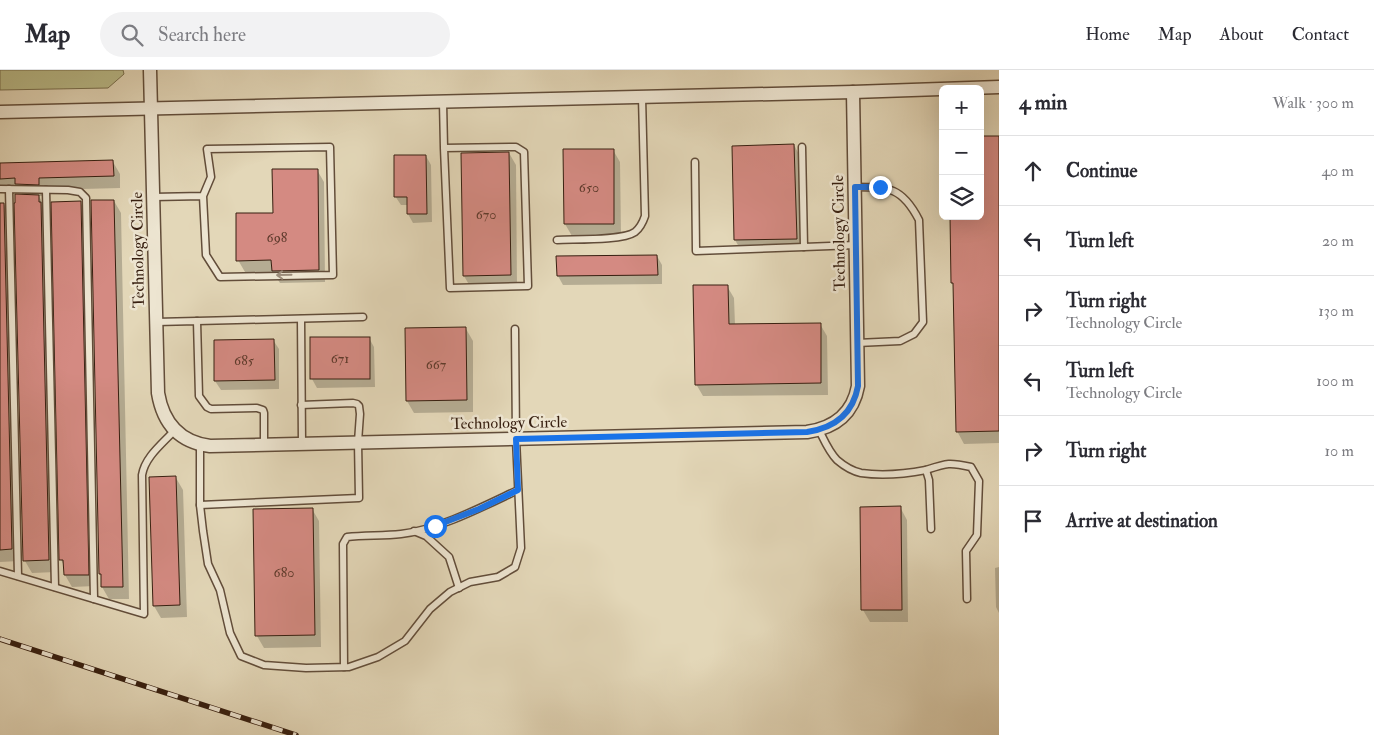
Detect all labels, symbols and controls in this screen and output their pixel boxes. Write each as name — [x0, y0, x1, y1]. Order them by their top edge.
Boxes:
search box — [100, 12, 450, 57]
text: Map — [25, 19, 70, 50]
icon: search — [118, 21, 146, 49]
text: Search here — [158, 23, 246, 47]
text: Home — [1085, 23, 1130, 46]
text: Map — [1158, 23, 1192, 46]
text: About — [1220, 23, 1264, 46]
text: Contact — [1292, 23, 1349, 46]
map controls — [939, 85, 984, 220]
button: + — [939, 85, 984, 130]
text: 4 min — [1019, 89, 1067, 116]
text: Walk · 300 m — [1273, 93, 1354, 113]
button: − — [939, 130, 984, 175]
icon: ahead — [1019, 157, 1047, 185]
text: Continue — [1066, 159, 1137, 183]
text: 40 m — [1321, 161, 1354, 181]
street label: Technology Circle — [828, 174, 850, 291]
button: layers — [939, 175, 984, 220]
route end — [869, 176, 892, 199]
house number: 650 — [579, 179, 599, 196]
street label: Technology Circle — [127, 191, 149, 308]
house number: 670 — [476, 206, 496, 223]
icon: left — [1019, 227, 1047, 255]
house number: 698 — [267, 229, 288, 246]
text: Turn left — [1066, 229, 1134, 253]
text: 20 m — [1322, 231, 1354, 251]
one-way arrow — [276, 271, 292, 280]
text: Turn right — [1066, 289, 1146, 313]
icon: right — [1019, 297, 1047, 325]
text: 130 m — [1318, 301, 1354, 321]
text: Technology Circle — [1066, 313, 1182, 333]
house number: 671 — [331, 350, 349, 367]
house number: 685 — [234, 352, 255, 369]
house number: 667 — [426, 356, 447, 373]
text: Turn left — [1066, 359, 1134, 383]
icon: left — [1019, 367, 1047, 395]
text: 100 m — [1316, 371, 1354, 391]
text: Technology Circle — [1066, 383, 1182, 403]
street label: Technology Circle — [451, 412, 568, 434]
icon: right — [1019, 437, 1047, 465]
text: Turn right — [1066, 439, 1146, 463]
text: 10 m — [1324, 441, 1354, 461]
icon: arrive — [1019, 507, 1047, 535]
text: Arrive at destination — [1066, 509, 1218, 533]
route start — [424, 515, 447, 538]
house number: 680 — [274, 564, 294, 581]

